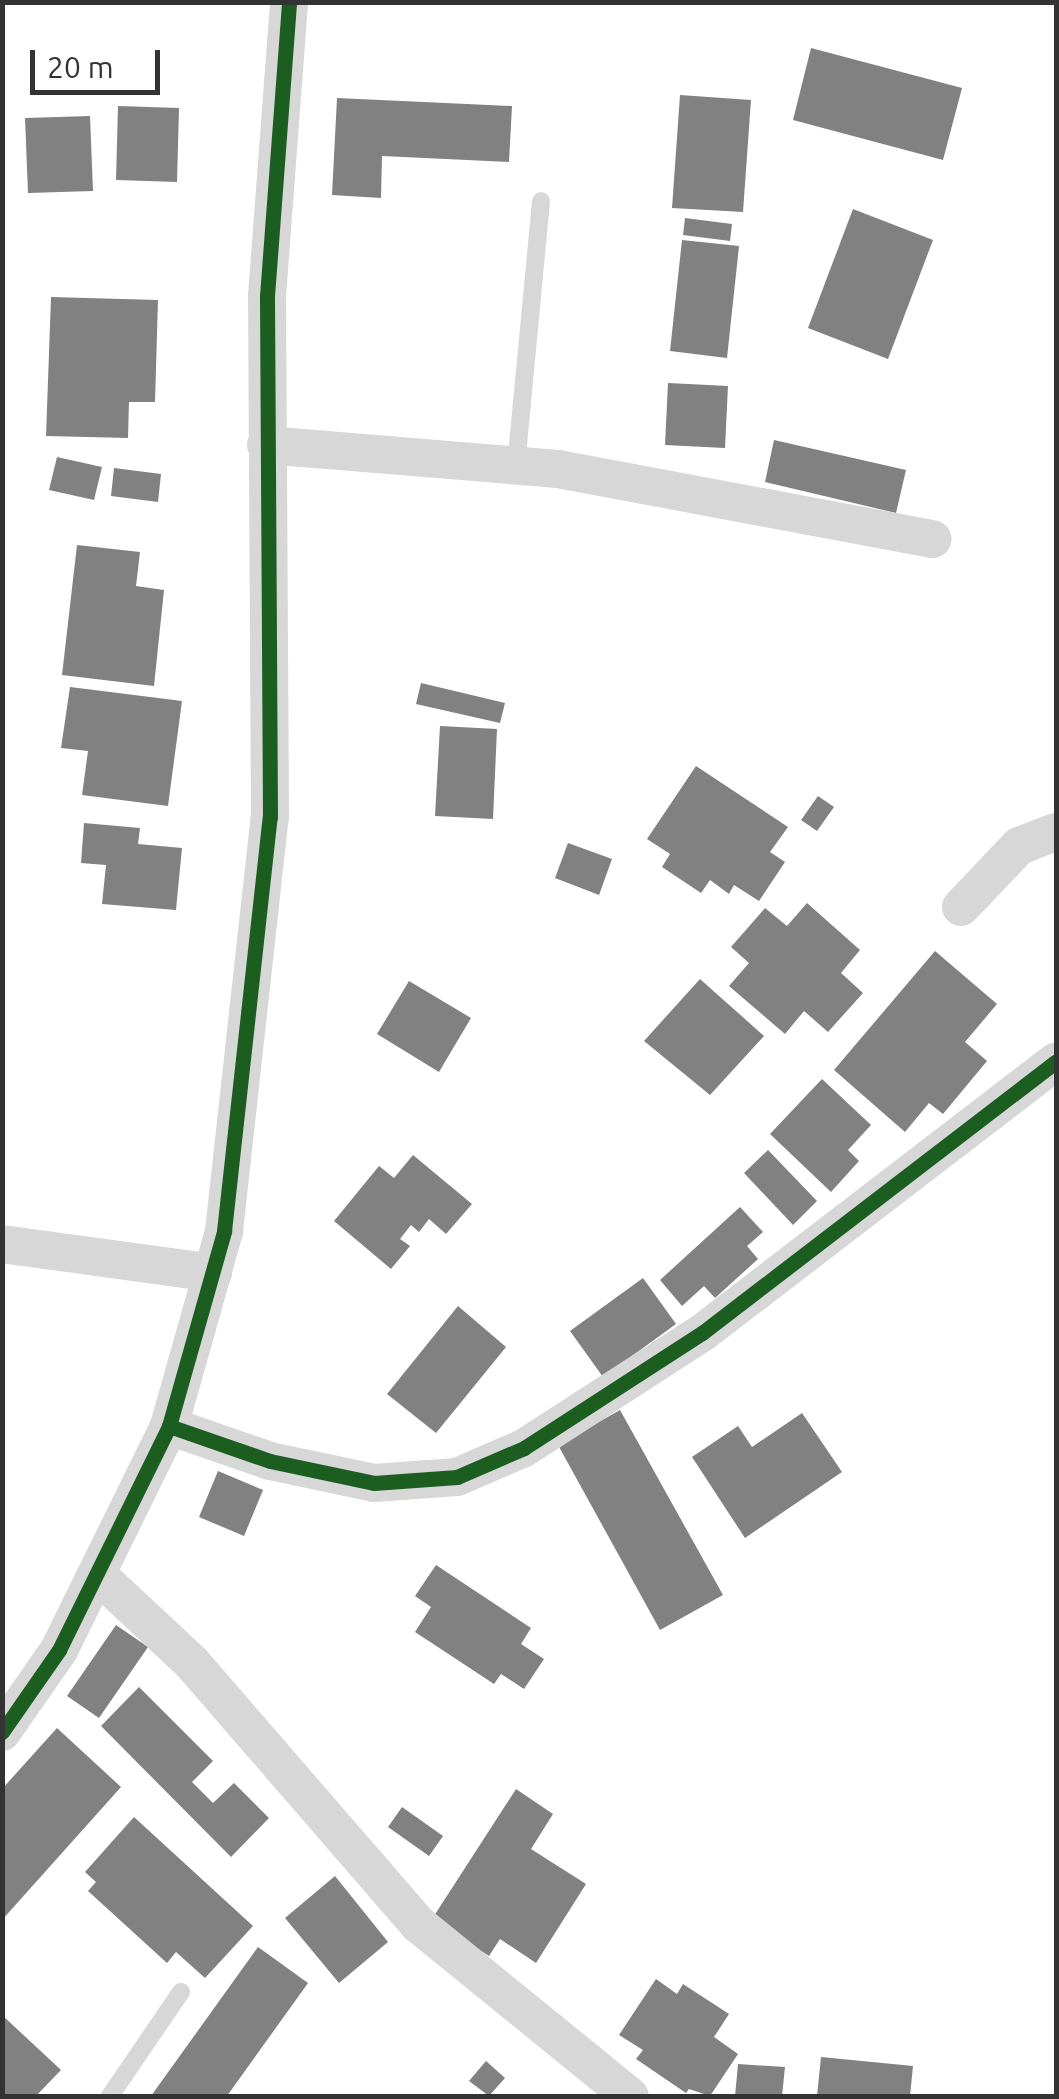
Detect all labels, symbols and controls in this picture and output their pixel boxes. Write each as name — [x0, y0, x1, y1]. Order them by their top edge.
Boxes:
scale bar — [35, 30, 165, 92]
text: 20 m — [47, 50, 114, 84]

